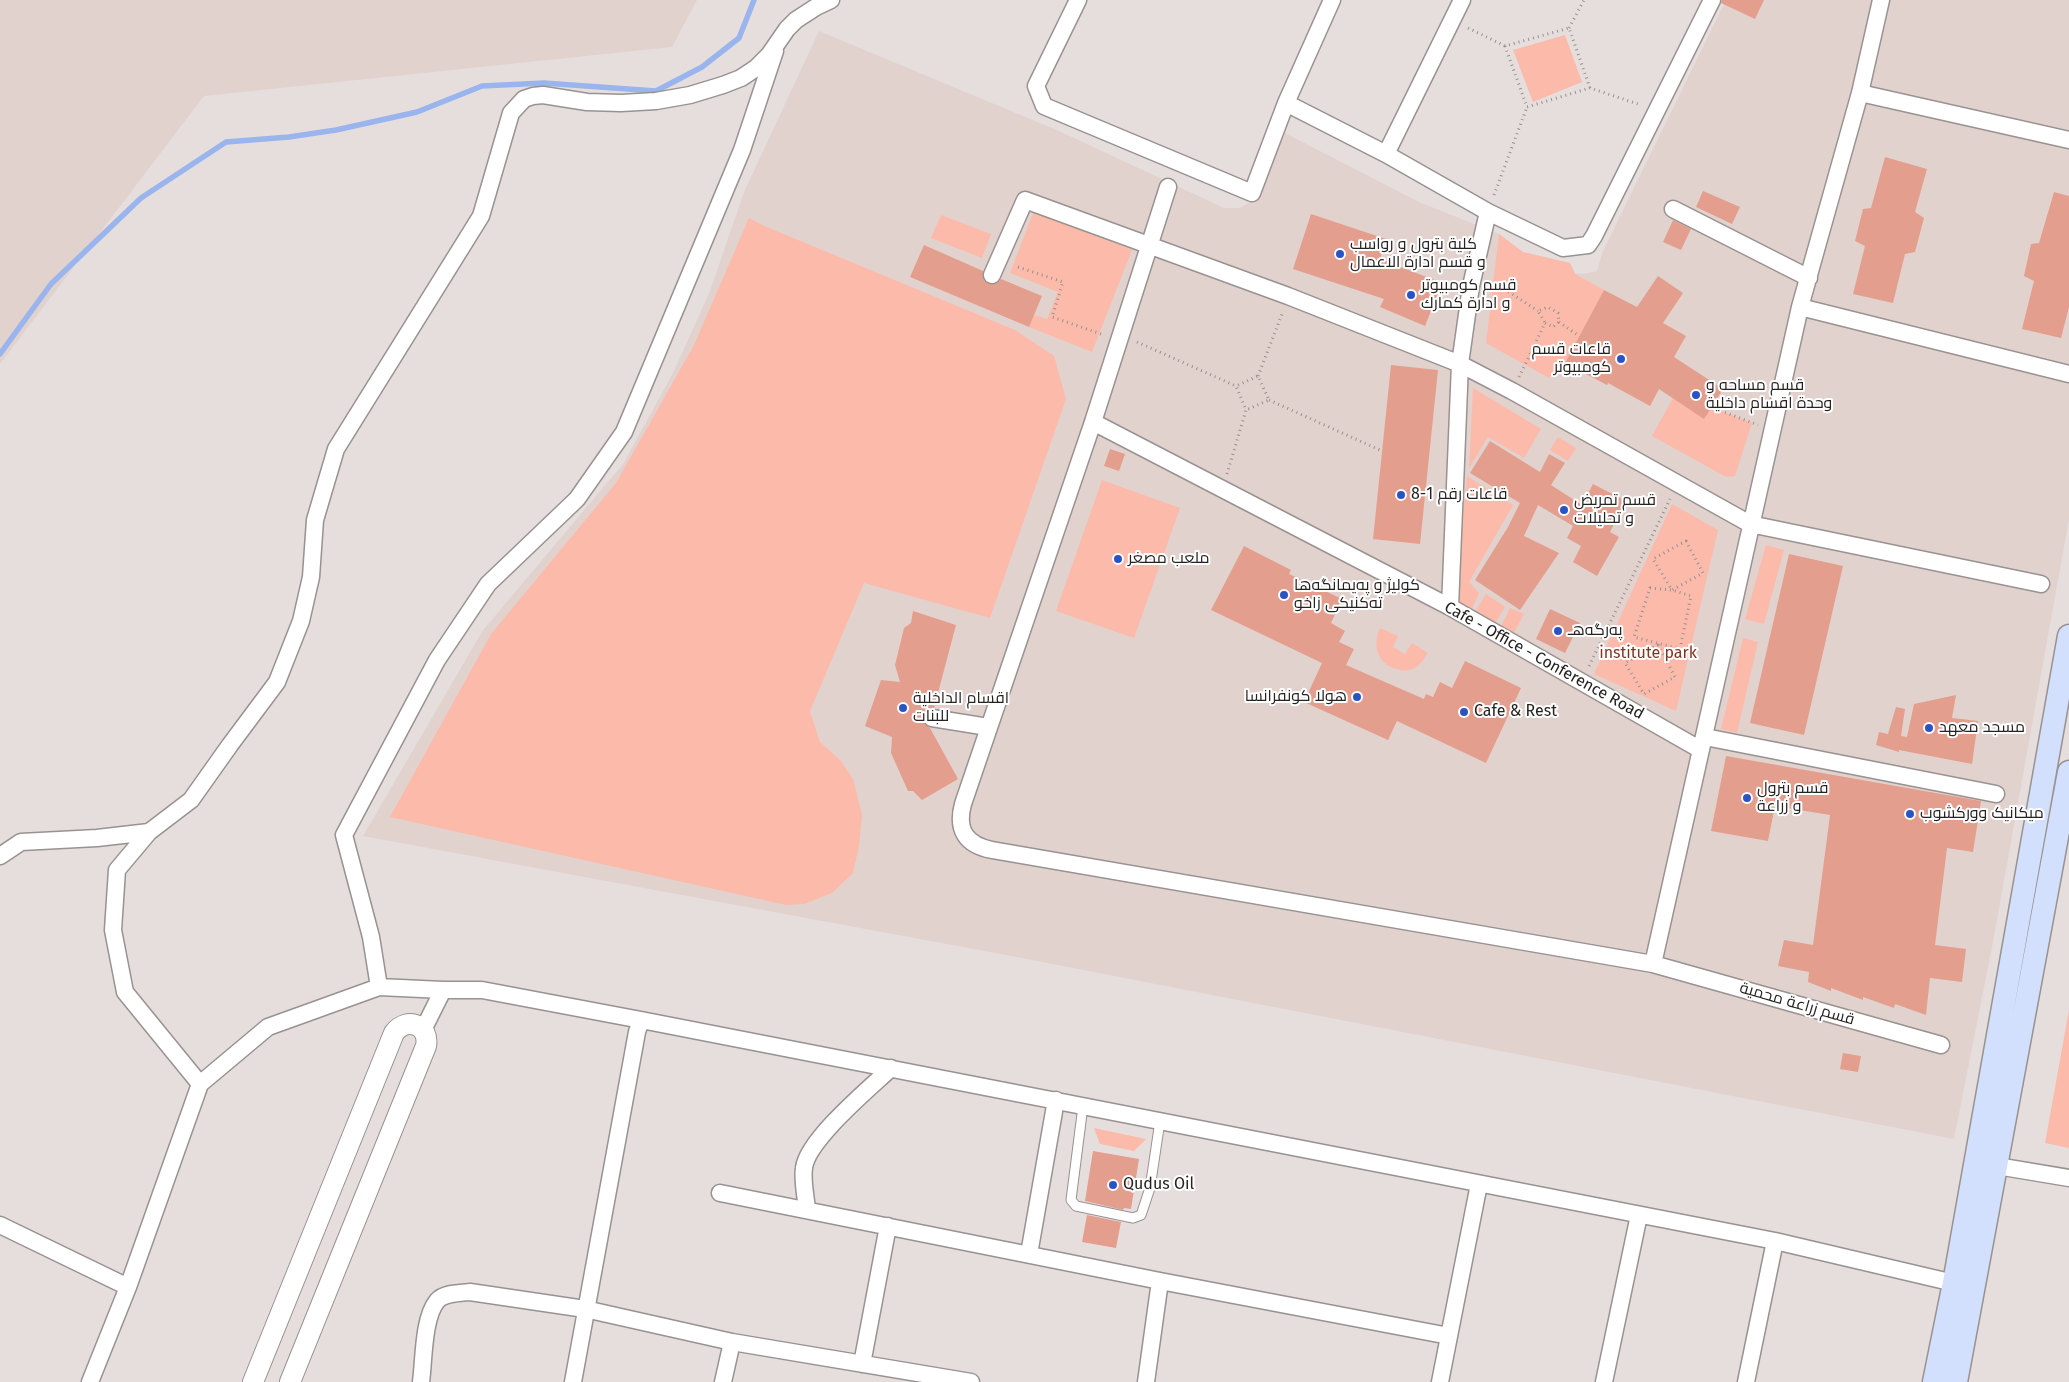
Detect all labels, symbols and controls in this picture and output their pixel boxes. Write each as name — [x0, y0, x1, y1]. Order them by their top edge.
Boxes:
place label: كلية بترول و رواسب و قسم ادارة الاعمال — [1350, 235, 1486, 273]
marker: كلية بترول و رواسب و قسم ادارة الاعمال — [1334, 248, 1346, 260]
place label: قسم کومبیوتر و ادارة كمارك — [1421, 276, 1517, 314]
marker: قسم کومبیوتر و ادارة كمارك — [1405, 289, 1417, 301]
place label: قاعات قسم کومبیوتر — [1531, 340, 1611, 378]
marker: قاعات قسم کومبیوتر — [1615, 353, 1627, 365]
place label: قسم مساحه‌ و وحدة اقسام داخلية — [1706, 376, 1832, 414]
marker: قسم مساحه‌ و وحدة اقسام داخلية — [1690, 389, 1702, 401]
place label: قاعات رقم 1-8 — [1411, 485, 1507, 505]
marker: قاعات رقم 1-8 — [1395, 489, 1407, 501]
place label: قسم تمریض و تحلیلات — [1574, 491, 1656, 529]
marker: قسم تمریض و تحلیلات — [1558, 504, 1570, 516]
place label: ملعب مصغر — [1128, 549, 1210, 569]
marker: ملعب مصغر — [1112, 553, 1124, 565]
place label: كوليژ و په‌يمانگه‌ها ته‌كنيكى زاخو — [1294, 576, 1420, 614]
marker: كوليژ و په‌يمانگه‌ها ته‌كنيكى زاخو — [1278, 589, 1290, 601]
street label: Cafe - Office - Conference Road — [1441, 598, 1647, 724]
place label: په‌رگه‌هـ — [1568, 621, 1623, 641]
marker: په‌رگه‌هـ — [1552, 625, 1564, 637]
park label: institute park — [1599, 644, 1697, 664]
place label: هولا كونفرانسا — [1245, 687, 1347, 707]
place label: اقسام الداخلیة للبنات — [913, 689, 1009, 727]
marker: هولا كونفرانسا — [1351, 691, 1363, 703]
marker: اقسام الداخلیة للبنات — [897, 702, 909, 714]
place label: Cafe & Rest — [1474, 702, 1557, 722]
marker: Cafe & Rest — [1458, 706, 1470, 718]
place label: مسجد معهد — [1939, 718, 2025, 738]
marker: مسجد معهد — [1923, 722, 1935, 734]
place label: قسم بترول و زراعة — [1757, 779, 1828, 817]
marker: قسم بترول و زراعة — [1741, 792, 1753, 804]
place label: میکانیک وورکشوب — [1920, 804, 2044, 824]
marker: میکانیک وورکشوب — [1904, 808, 1916, 820]
street label: قسم زراعة محمية — [1737, 978, 1857, 1030]
place label: Qudus Oil — [1123, 1175, 1194, 1195]
marker: Qudus Oil — [1107, 1179, 1119, 1191]

